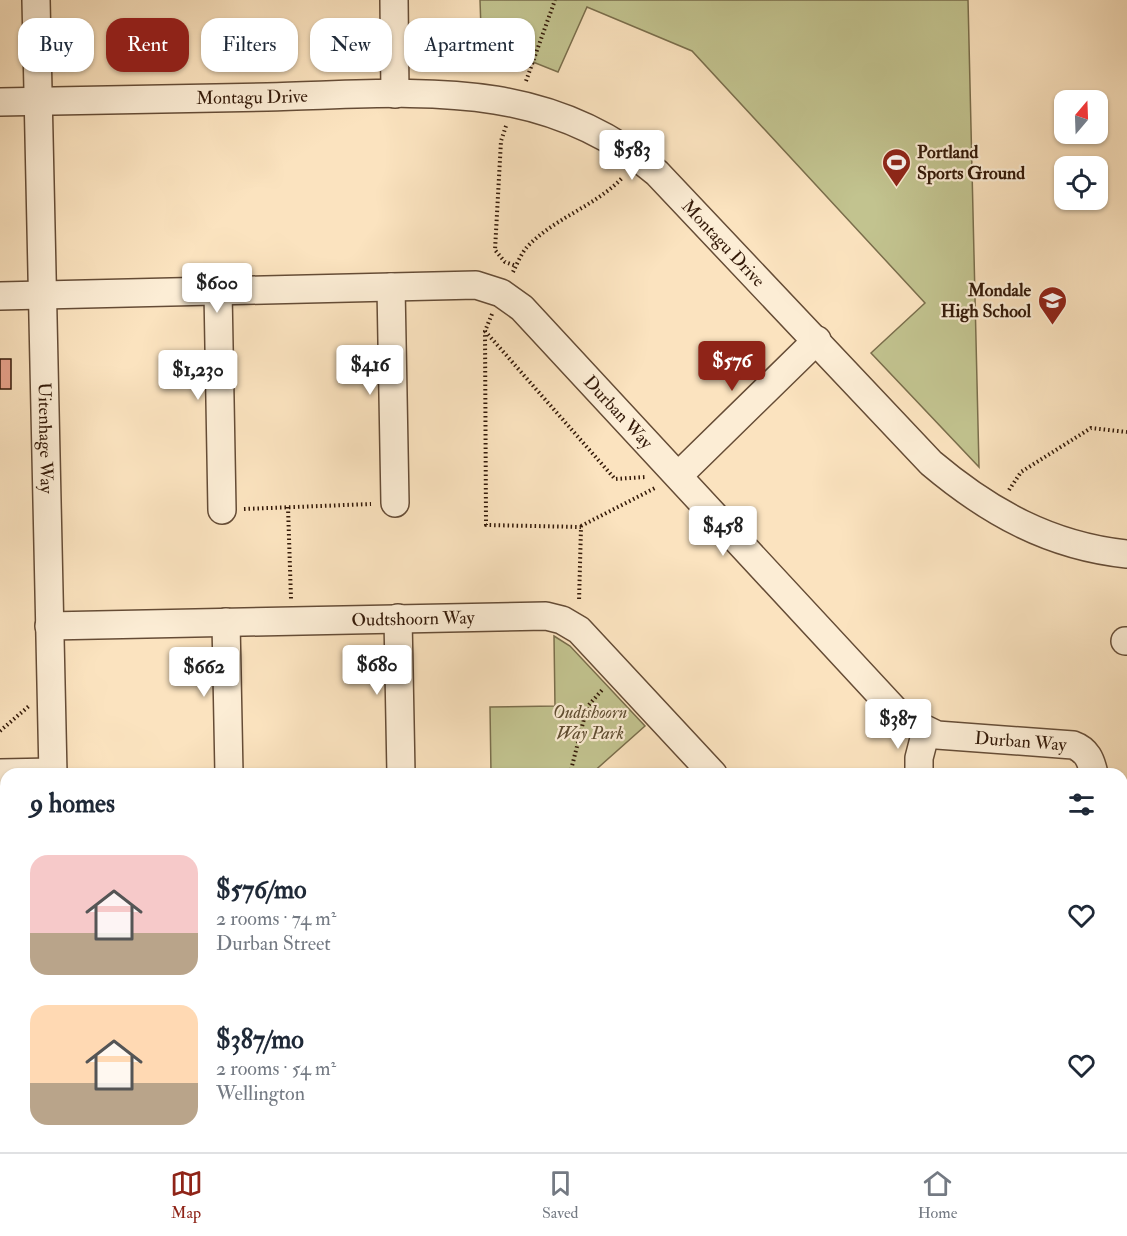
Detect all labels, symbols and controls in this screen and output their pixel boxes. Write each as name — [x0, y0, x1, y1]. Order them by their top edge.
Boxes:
chip: Buy — [18, 18, 94, 72]
chip: Rent — [106, 18, 189, 72]
chip: Filters — [201, 18, 298, 72]
chip: New — [310, 18, 392, 72]
chip: Apartment — [404, 18, 535, 72]
street label: Montagu Drive — [196, 84, 309, 109]
north arrow — [1054, 90, 1108, 144]
map controls — [1054, 90, 1108, 210]
pin: $583 — [596, 130, 668, 181]
text: $583 — [613, 137, 651, 162]
place label: Portland Sports Ground — [917, 141, 1025, 185]
sports icon: Portland Sports Ground — [880, 146, 912, 188]
button: locate — [1054, 156, 1108, 210]
street label: Montagu Drive — [677, 195, 770, 292]
pin: $600 — [181, 263, 253, 314]
text: $600 — [196, 270, 238, 295]
place label: Mondale High School — [941, 279, 1031, 323]
school or university icon: Mondale High School — [1036, 284, 1068, 326]
pin: $576 — [696, 341, 768, 392]
pin: $416 — [334, 345, 406, 396]
text: $576 — [712, 348, 752, 373]
pin: $1,230 — [149, 350, 247, 401]
text: $416 — [350, 352, 390, 377]
text: $1,230 — [172, 357, 224, 382]
street label: Durban Way — [579, 370, 659, 454]
street label: Uitenhage Way — [33, 382, 58, 495]
pin: $458 — [687, 506, 759, 557]
text: $458 — [703, 513, 743, 538]
street label: Oudtshoorn Way — [351, 606, 476, 631]
pin: $680 — [341, 645, 413, 696]
pin: $662 — [168, 647, 240, 698]
text: $680 — [356, 652, 398, 677]
text: $662 — [183, 654, 225, 679]
pin: $387 — [862, 699, 934, 750]
park label: Oudtshoorn Way Park — [553, 701, 627, 745]
text: $387 — [879, 706, 917, 731]
street label: Durban Way — [974, 726, 1068, 756]
text: 9 homes — [30, 788, 115, 820]
icon: filters — [1065, 788, 1098, 821]
text: $576/mo — [216, 874, 307, 906]
icon: home — [78, 879, 150, 951]
icon: heart — [1065, 899, 1098, 932]
text: 2 rooms · 74 m² — [216, 906, 337, 931]
text: Durban Street — [216, 931, 331, 956]
text: $387/mo — [216, 1024, 304, 1056]
icon: home — [78, 1029, 150, 1101]
icon: heart — [1065, 1049, 1098, 1082]
text: 2 rooms · 54 m² — [216, 1056, 336, 1081]
text: Wellington — [216, 1081, 305, 1106]
tab: Map — [170, 1167, 203, 1223]
tab: Saved — [542, 1167, 578, 1223]
tab: Home — [918, 1167, 957, 1223]

